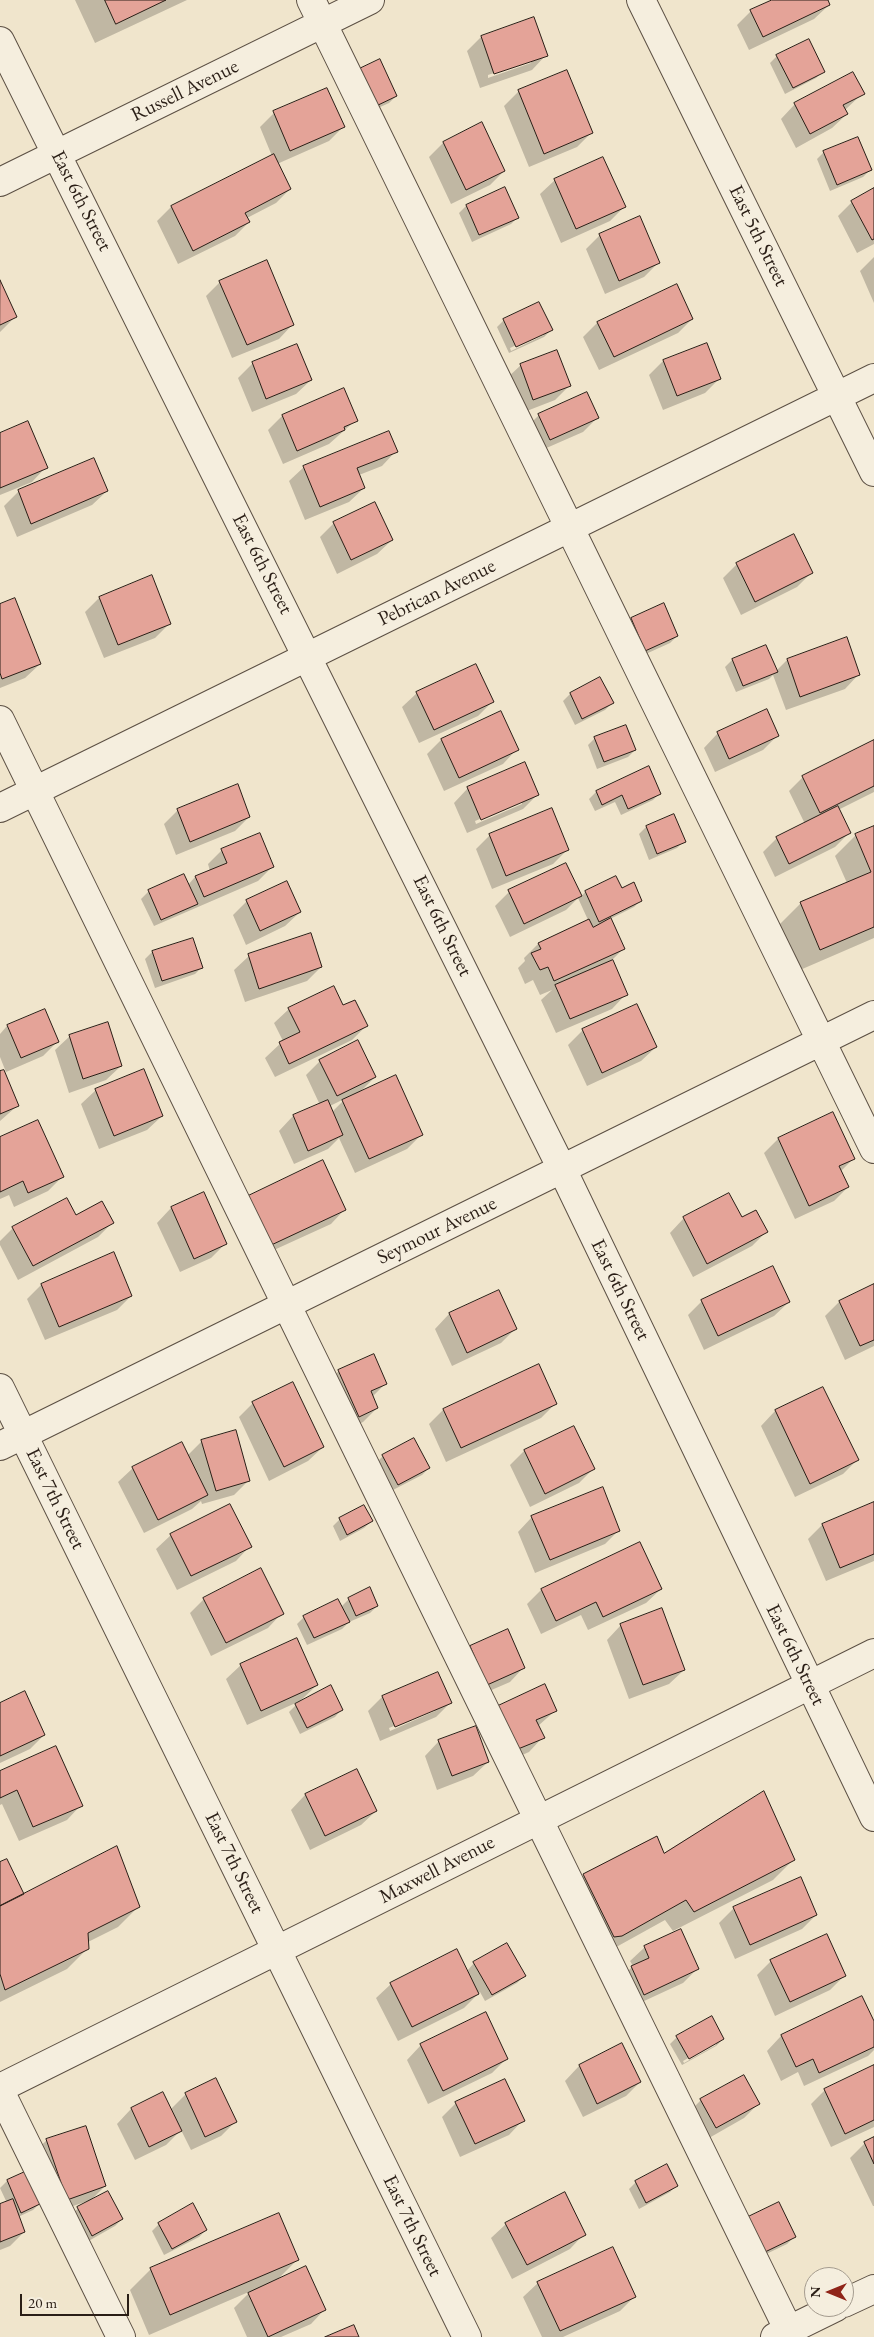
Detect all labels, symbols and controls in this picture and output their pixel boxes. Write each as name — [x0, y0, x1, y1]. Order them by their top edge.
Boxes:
street label: Russell Avenue — [127, 55, 243, 127]
street label: East 6th Street — [45, 147, 117, 255]
street label: East 5th Street — [723, 181, 793, 291]
street label: East 6th Street — [226, 510, 298, 618]
street label: Pebrican Avenue — [374, 554, 500, 632]
street label: East 6th Street — [407, 871, 477, 981]
street label: Seymour Avenue — [373, 1192, 501, 1270]
street label: East 6th Street — [585, 1235, 655, 1345]
street label: East 7th Street — [20, 1444, 90, 1554]
street label: East 6th Street — [760, 1600, 830, 1710]
street label: East 7th Street — [199, 1808, 269, 1918]
street label: Maxwell Avenue — [375, 1831, 499, 1909]
street label: East 7th Street — [377, 2171, 447, 2281]
north arrow — [804, 2267, 854, 2317]
scale bar — [22, 2284, 131, 2316]
text: N — [806, 2286, 824, 2298]
text: 20 m — [28, 2293, 57, 2312]

